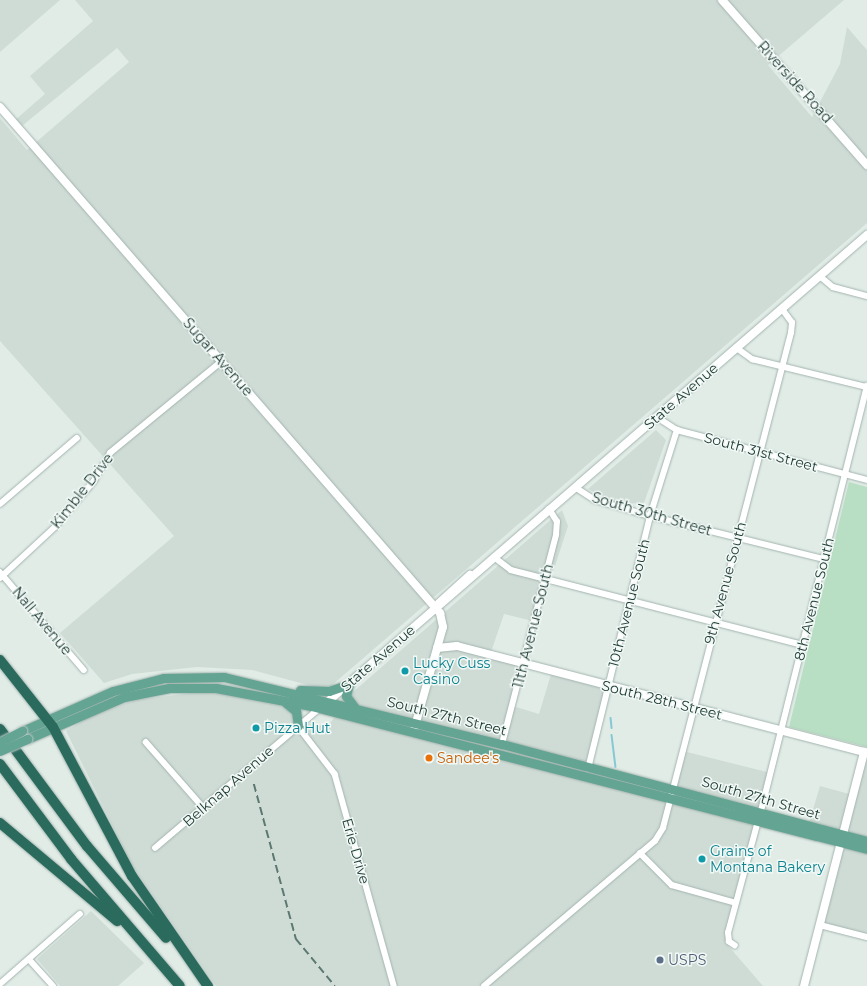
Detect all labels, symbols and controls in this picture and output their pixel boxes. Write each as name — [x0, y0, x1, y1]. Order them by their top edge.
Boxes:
street label: Riverside Road — [754, 38, 836, 126]
street label: Sugar Avenue — [180, 315, 256, 399]
street label: State Avenue — [641, 359, 721, 433]
street label: South 31st Street — [702, 429, 820, 475]
street label: Kimble Drive — [47, 450, 117, 532]
street label: South 30th Street — [590, 489, 714, 539]
street label: 9th Avenue South — [701, 520, 749, 646]
street label: 8th Avenue South — [791, 536, 837, 662]
street label: 10th Avenue South — [605, 537, 653, 669]
street label: 11th Avenue South — [509, 562, 557, 690]
street label: Nall Avenue — [9, 584, 75, 658]
street label: State Avenue — [338, 621, 418, 695]
place label: Lucky Cuss Casino — [413, 655, 490, 688]
marker: Lucky Cuss Casino — [400, 666, 410, 676]
street label: South 28th Street — [600, 677, 724, 723]
street label: South 27th Street — [385, 693, 509, 739]
place label: Pizza Hut — [264, 720, 331, 736]
marker: Pizza Hut — [251, 723, 261, 733]
street label: Belknap Avenue — [179, 742, 277, 830]
place label: Sandee's — [437, 750, 499, 766]
marker: Sandee's — [424, 753, 434, 763]
street label: South 27th Street — [700, 773, 822, 823]
street label: Erie Drive — [339, 816, 373, 886]
place label: Grains of Montana Bakery — [710, 843, 825, 876]
marker: Grains of Montana Bakery — [697, 854, 707, 864]
place label: USPS — [668, 952, 706, 968]
marker: USPS — [655, 955, 665, 965]

